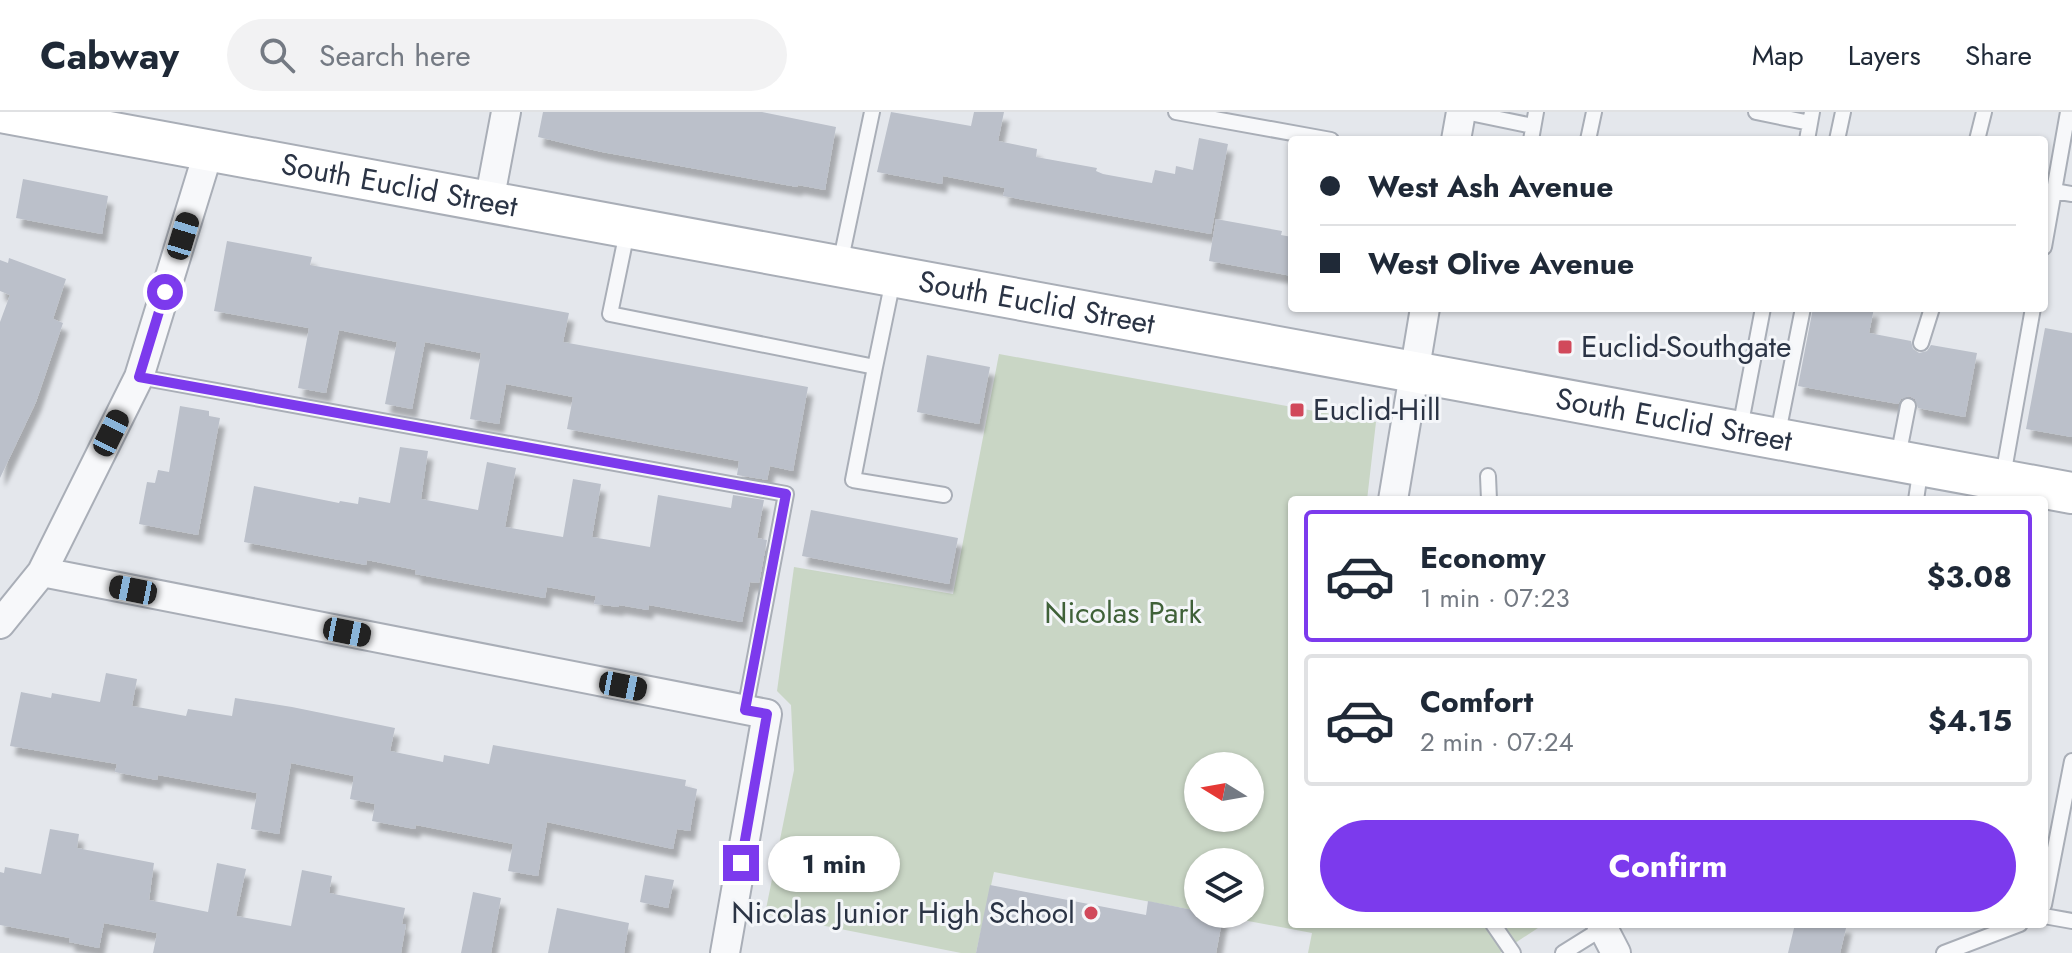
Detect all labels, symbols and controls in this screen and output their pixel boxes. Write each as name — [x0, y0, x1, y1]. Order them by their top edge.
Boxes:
search box — [227, 19, 787, 91]
text: Cabway — [40, 28, 179, 83]
icon: search — [255, 33, 299, 77]
text: Search here — [319, 34, 471, 77]
text: Map — [1752, 35, 1804, 76]
text: Layers — [1848, 35, 1921, 76]
text: Share — [1965, 35, 2032, 76]
street label: South Euclid Street — [278, 142, 522, 228]
text: West Ash Avenue — [1368, 165, 1614, 208]
car — [165, 210, 201, 262]
text: West Olive Avenue — [1368, 242, 1634, 285]
street label: South Euclid Street — [915, 259, 1159, 345]
route start — [147, 274, 183, 310]
place label: Euclid-Southgate — [1581, 325, 1791, 368]
marker: Euclid-Southgate — [1556, 338, 1574, 356]
street label: South Euclid Street — [1552, 377, 1797, 462]
place label: Euclid-Hill — [1313, 388, 1441, 431]
marker: Euclid-Hill — [1288, 401, 1306, 419]
car — [90, 406, 132, 460]
text: Economy — [1420, 536, 1546, 579]
icon: car — [1324, 540, 1396, 612]
text: $3.08 — [1927, 555, 2012, 598]
car — [107, 574, 159, 606]
text: 1 min · 07:23 — [1420, 579, 1570, 617]
park label: Nicolas Park — [1044, 591, 1203, 634]
car — [321, 616, 373, 648]
car — [597, 670, 649, 702]
text: Comfort — [1420, 680, 1533, 723]
icon: car — [1324, 684, 1396, 756]
text: $4.15 — [1928, 699, 2012, 742]
text: 2 min · 07:24 — [1420, 723, 1574, 761]
north arrow — [1184, 752, 1264, 832]
map controls — [1184, 752, 1264, 928]
button: Confirm — [1320, 820, 2016, 912]
callout: 1 min — [769, 835, 901, 891]
route end — [723, 845, 759, 881]
text: 1 min — [802, 845, 866, 883]
button: layers — [1184, 848, 1264, 928]
place label: Nicolas Junior High School — [731, 891, 1075, 934]
marker: Nicolas Junior High School — [1082, 904, 1100, 922]

